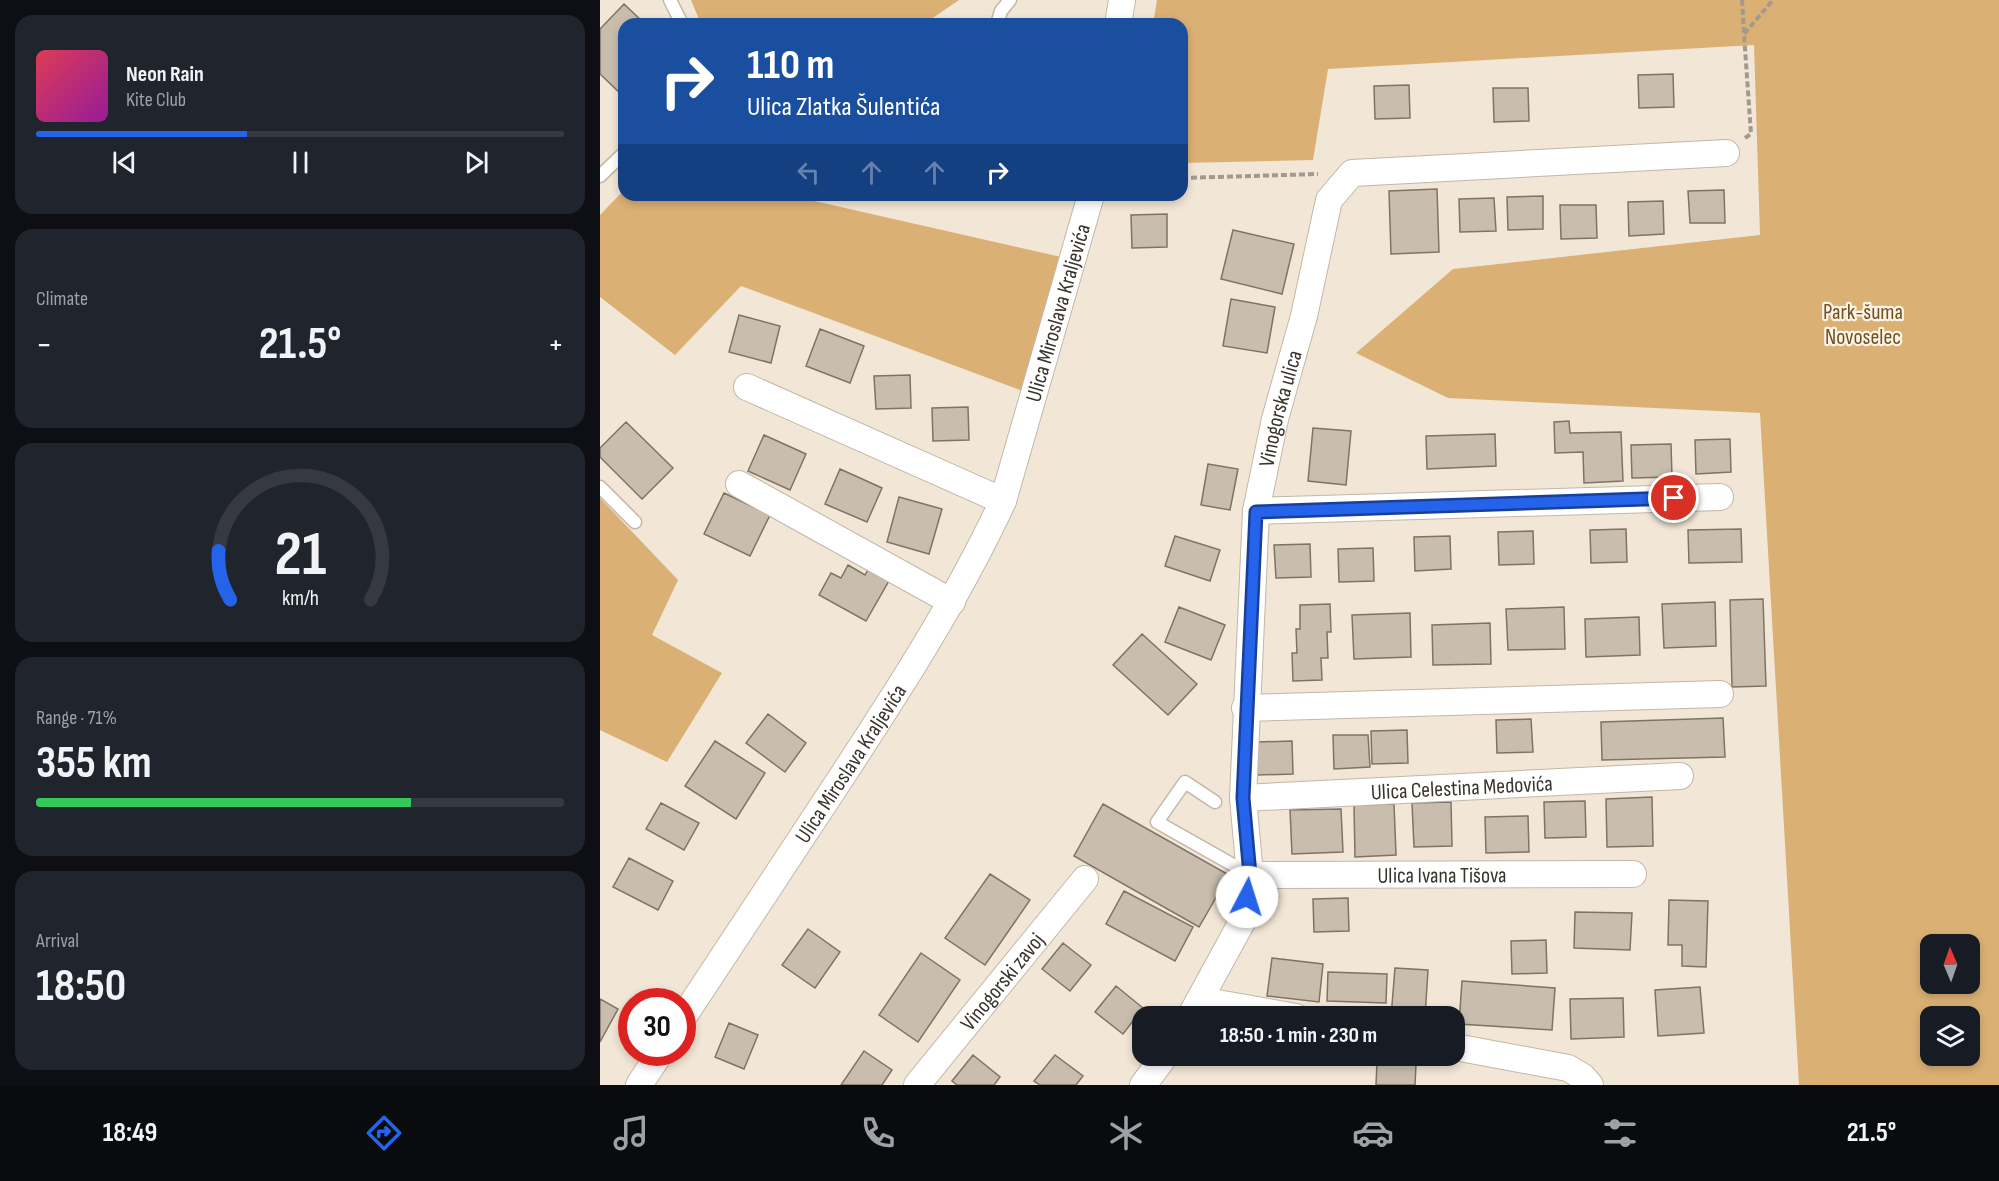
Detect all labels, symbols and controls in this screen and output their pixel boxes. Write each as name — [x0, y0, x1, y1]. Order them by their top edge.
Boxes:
text: 110 m — [747, 40, 834, 91]
icon: right — [648, 42, 726, 120]
text: Neon Rain — [126, 61, 204, 88]
text: Kite Club — [126, 88, 186, 112]
text: Ulica Zlatka Šulentića — [747, 91, 941, 123]
icon: previous — [108, 146, 141, 179]
icon: pause — [284, 146, 317, 179]
icon: next — [460, 146, 493, 179]
icon: left — [792, 156, 825, 189]
icon: ahead — [855, 156, 888, 189]
icon: ahead — [918, 156, 951, 189]
icon: right — [981, 156, 1014, 189]
street label: Ulica Miroslava Kraljevića — [1020, 221, 1097, 405]
text: Climate — [36, 287, 88, 311]
park label: Park-šuma Novoselec — [1823, 299, 1903, 351]
text: 21.5° — [259, 317, 341, 372]
text: − — [36, 325, 52, 365]
text: + — [548, 325, 564, 365]
street label: Vinogorska ulica — [1253, 347, 1309, 469]
pin — [1648, 472, 1699, 523]
icon: arrive — [1657, 481, 1690, 514]
text: 21 — [274, 518, 326, 593]
text: km/h — [281, 586, 319, 611]
street label: Ulica Miroslava Kraljevića — [790, 680, 913, 848]
text: Range · 71% — [36, 706, 117, 730]
text: 355 km — [36, 736, 152, 791]
street label: Ulica Celestina Medovića — [1370, 770, 1553, 807]
street label: Ulica Ivana Tišova — [1377, 862, 1507, 890]
position arrow — [1215, 865, 1279, 929]
street label: Vinogorski zavoj — [955, 928, 1051, 1036]
text: Arrival — [36, 929, 79, 953]
north arrow — [1920, 934, 1980, 994]
map controls — [1920, 934, 1980, 1066]
text: 18:50 — [36, 959, 126, 1014]
speed limit sign: 30 — [618, 988, 696, 1066]
button: layers — [1920, 1006, 1980, 1066]
text: 18:50 · 1 min · 230 m — [1220, 1022, 1377, 1049]
icon: directions — [363, 1112, 405, 1154]
icon: music — [610, 1112, 652, 1154]
icon: phone — [857, 1112, 899, 1154]
icon: climate — [1105, 1112, 1147, 1154]
icon: car — [1352, 1112, 1394, 1154]
icon: filters — [1599, 1112, 1641, 1154]
text: 18:49 — [103, 1117, 157, 1149]
text: 21.5° — [1847, 1117, 1896, 1149]

